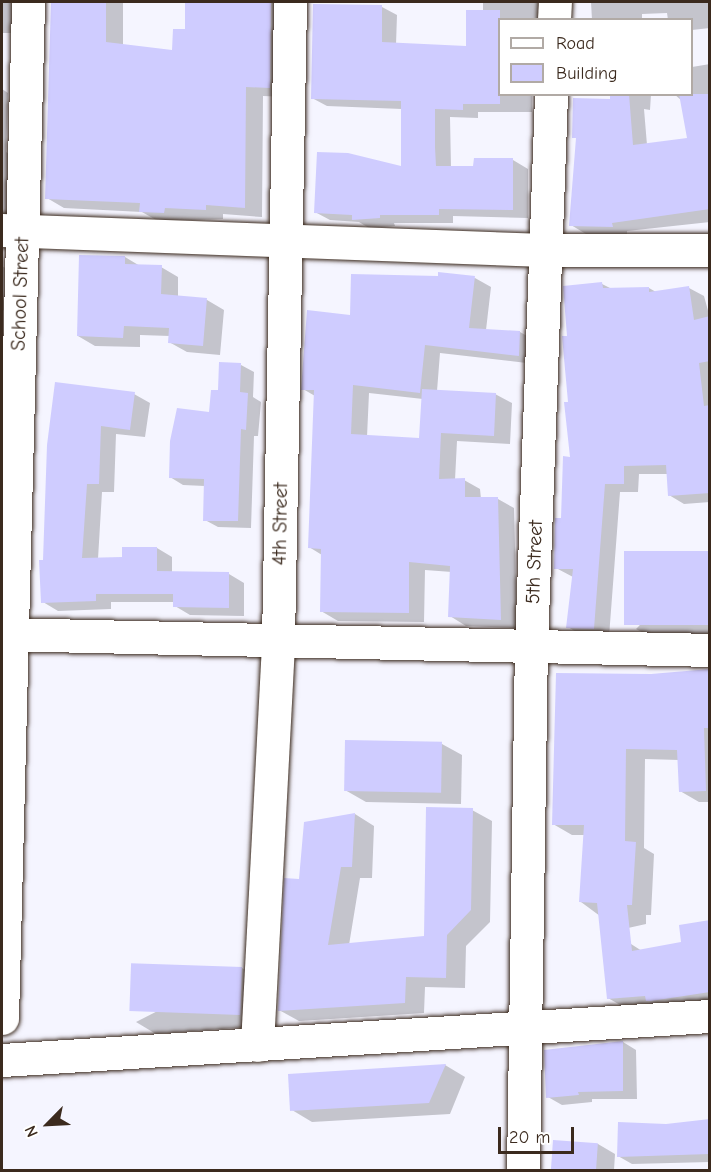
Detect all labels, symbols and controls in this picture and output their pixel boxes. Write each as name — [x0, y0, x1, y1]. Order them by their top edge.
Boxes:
legend — [498, 18, 693, 96]
text: Road — [556, 33, 595, 54]
text: Building — [556, 63, 618, 84]
street label: School Street — [6, 237, 34, 351]
street label: 4th Street — [267, 482, 293, 566]
street label: 5th Street — [521, 520, 547, 604]
north arrow — [18, 1094, 78, 1154]
scale bar — [501, 1115, 578, 1153]
text: N — [21, 1123, 42, 1140]
text: 20 m — [509, 1127, 550, 1148]

